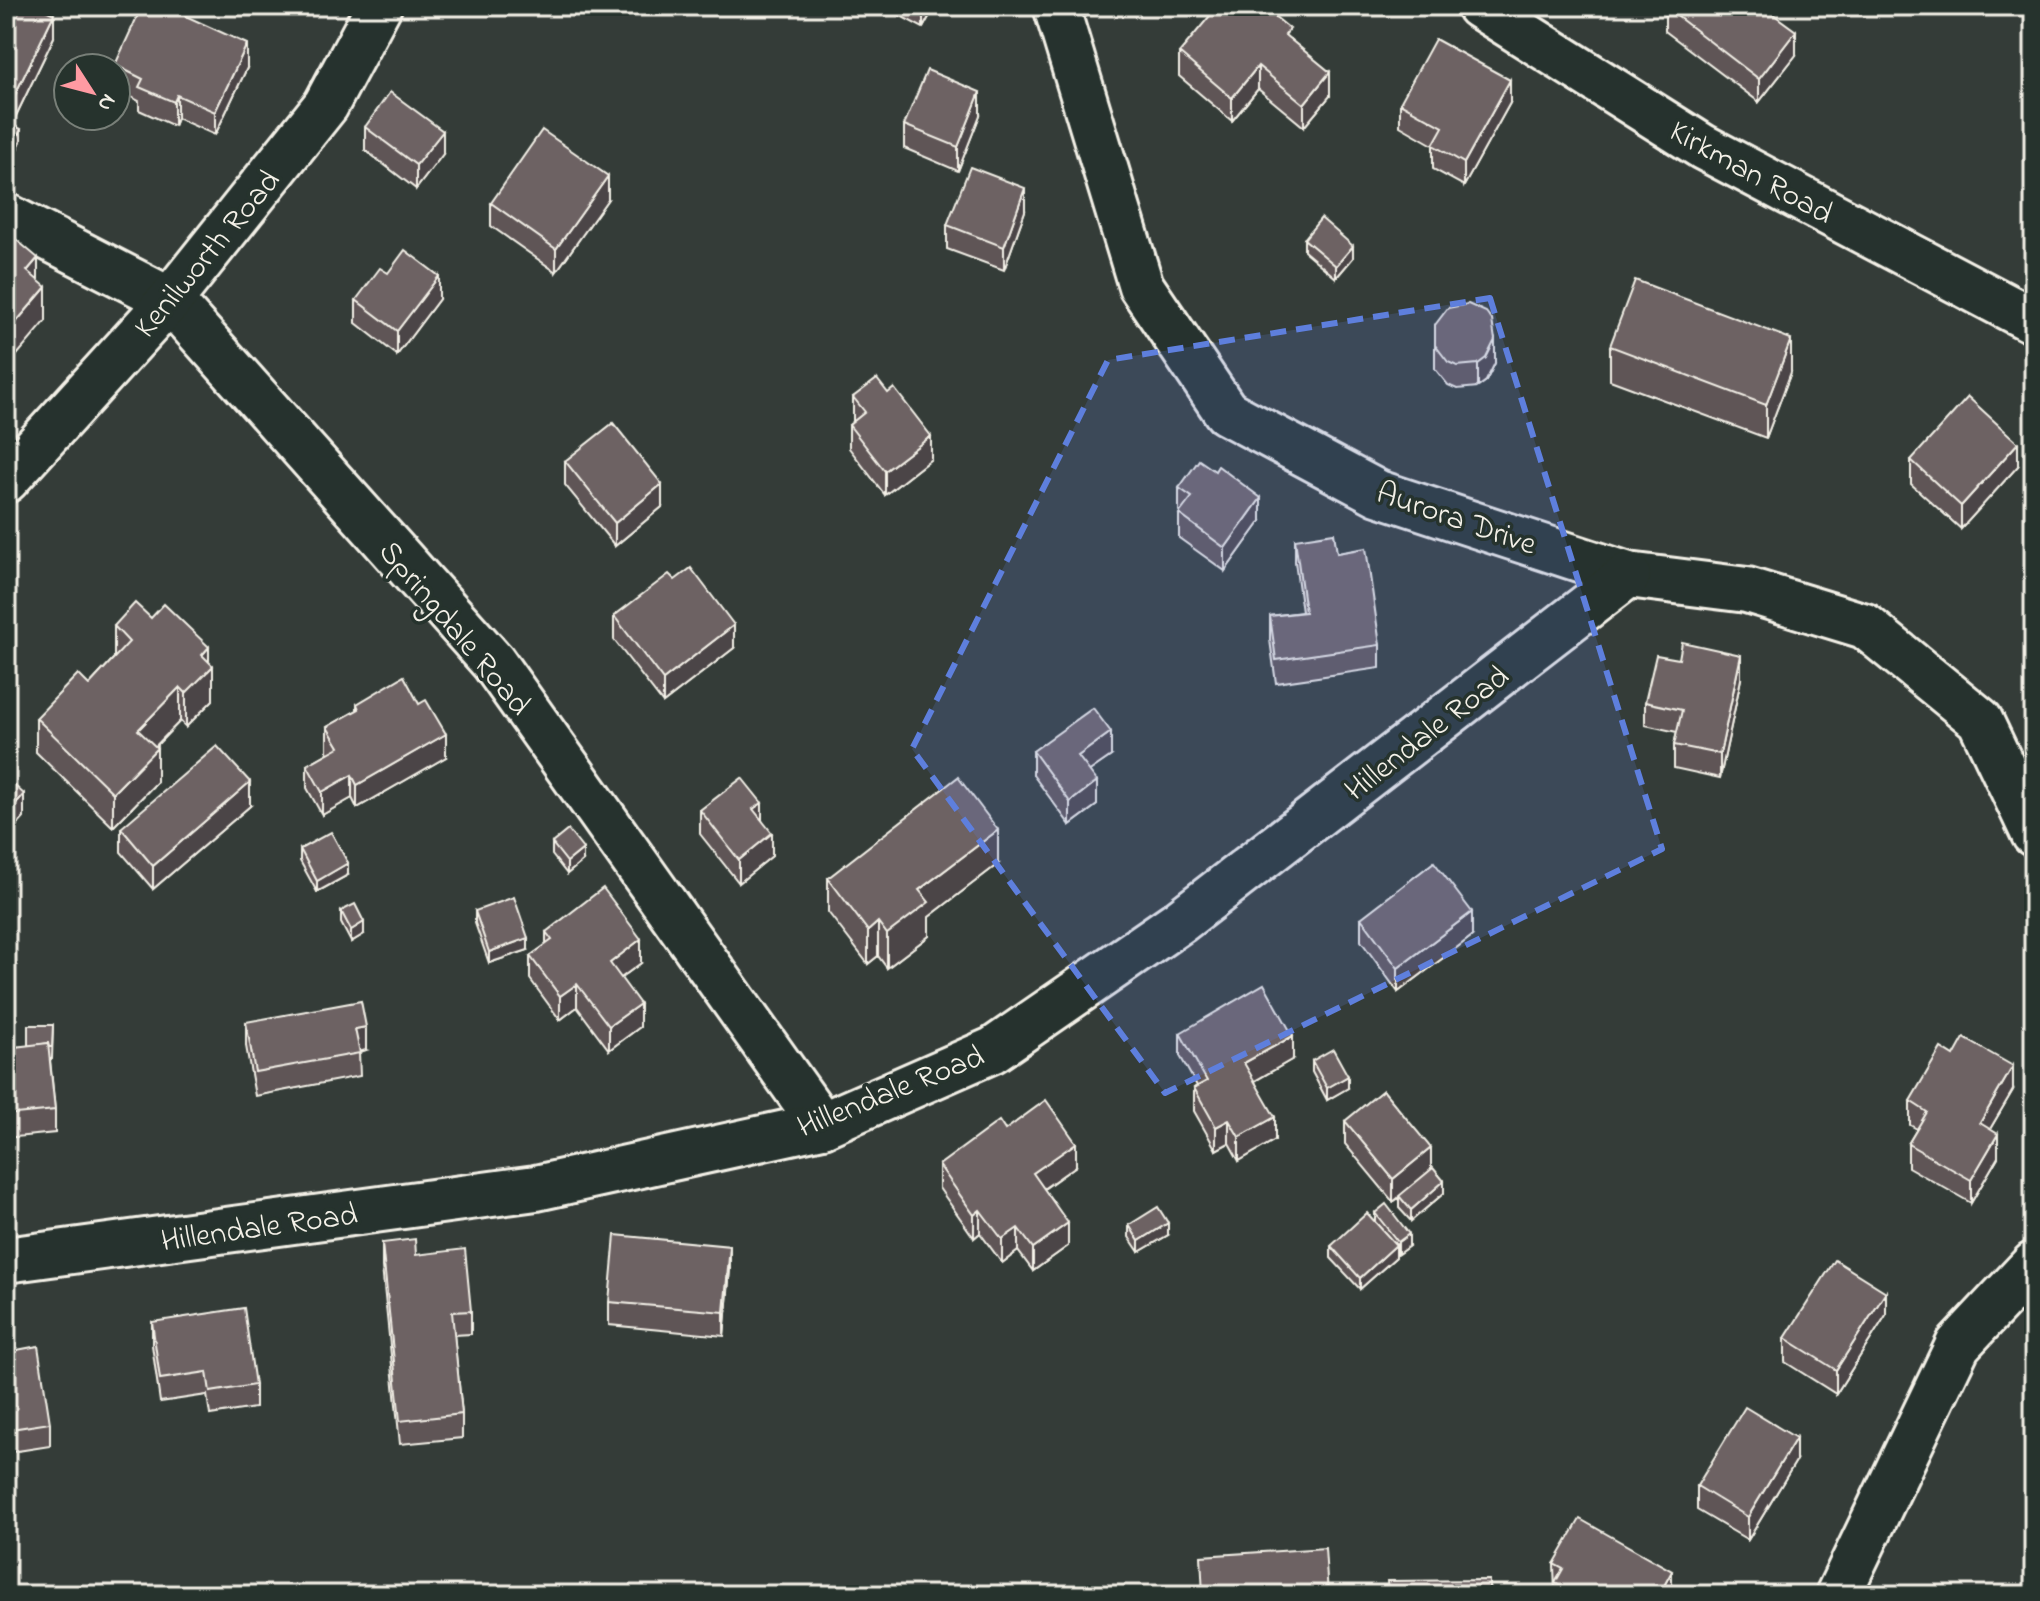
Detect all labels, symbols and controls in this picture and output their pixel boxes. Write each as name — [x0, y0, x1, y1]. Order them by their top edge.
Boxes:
north arrow — [52, 52, 132, 132]
text: N — [88, 87, 123, 117]
street label: Kirkman Road — [1660, 110, 1841, 238]
street label: Kenilworth Road — [124, 161, 293, 350]
street label: Aurora Drive — [1369, 471, 1543, 570]
street label: Springdale Road — [366, 531, 541, 727]
street label: Hillendale Road — [1336, 655, 1521, 814]
street label: Hillendale Road — [791, 1034, 992, 1152]
street label: Hillendale Road — [158, 1192, 361, 1267]

